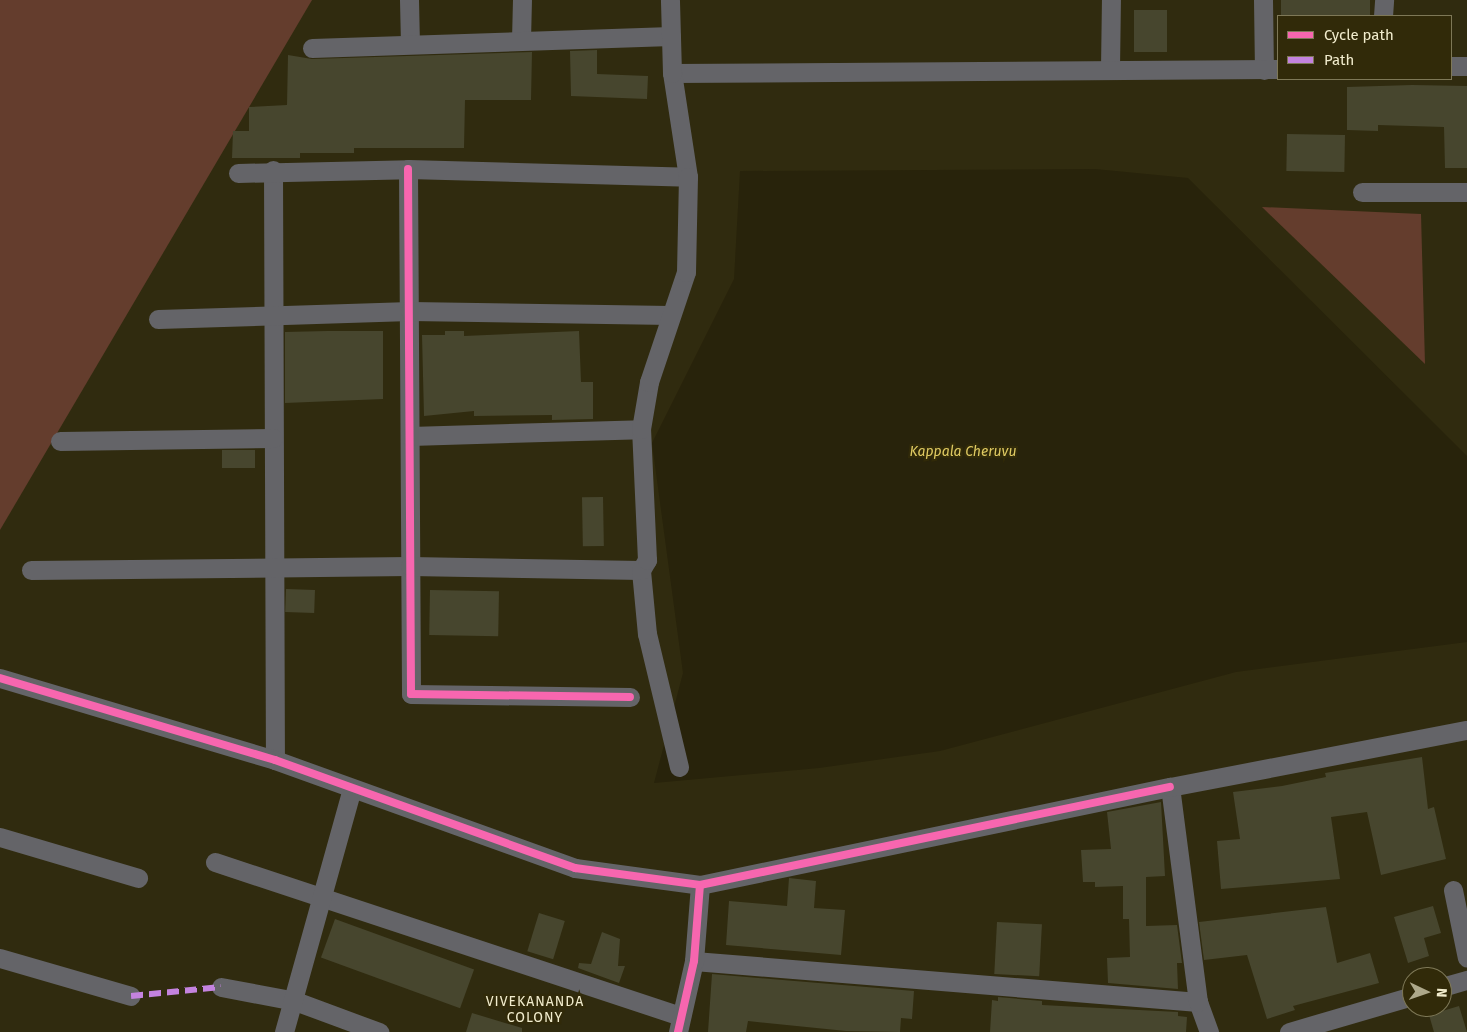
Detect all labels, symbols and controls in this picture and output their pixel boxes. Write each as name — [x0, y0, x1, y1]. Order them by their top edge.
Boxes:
legend — [1277, 15, 1452, 80]
text: Cycle path — [1324, 26, 1394, 44]
text: Path — [1324, 51, 1354, 69]
water label: Kappala Cheruvu — [910, 444, 1016, 460]
north arrow — [1402, 967, 1452, 1017]
text: N — [1433, 988, 1450, 998]
district label: VIVEKANANDA COLONY — [484, 994, 586, 1026]

